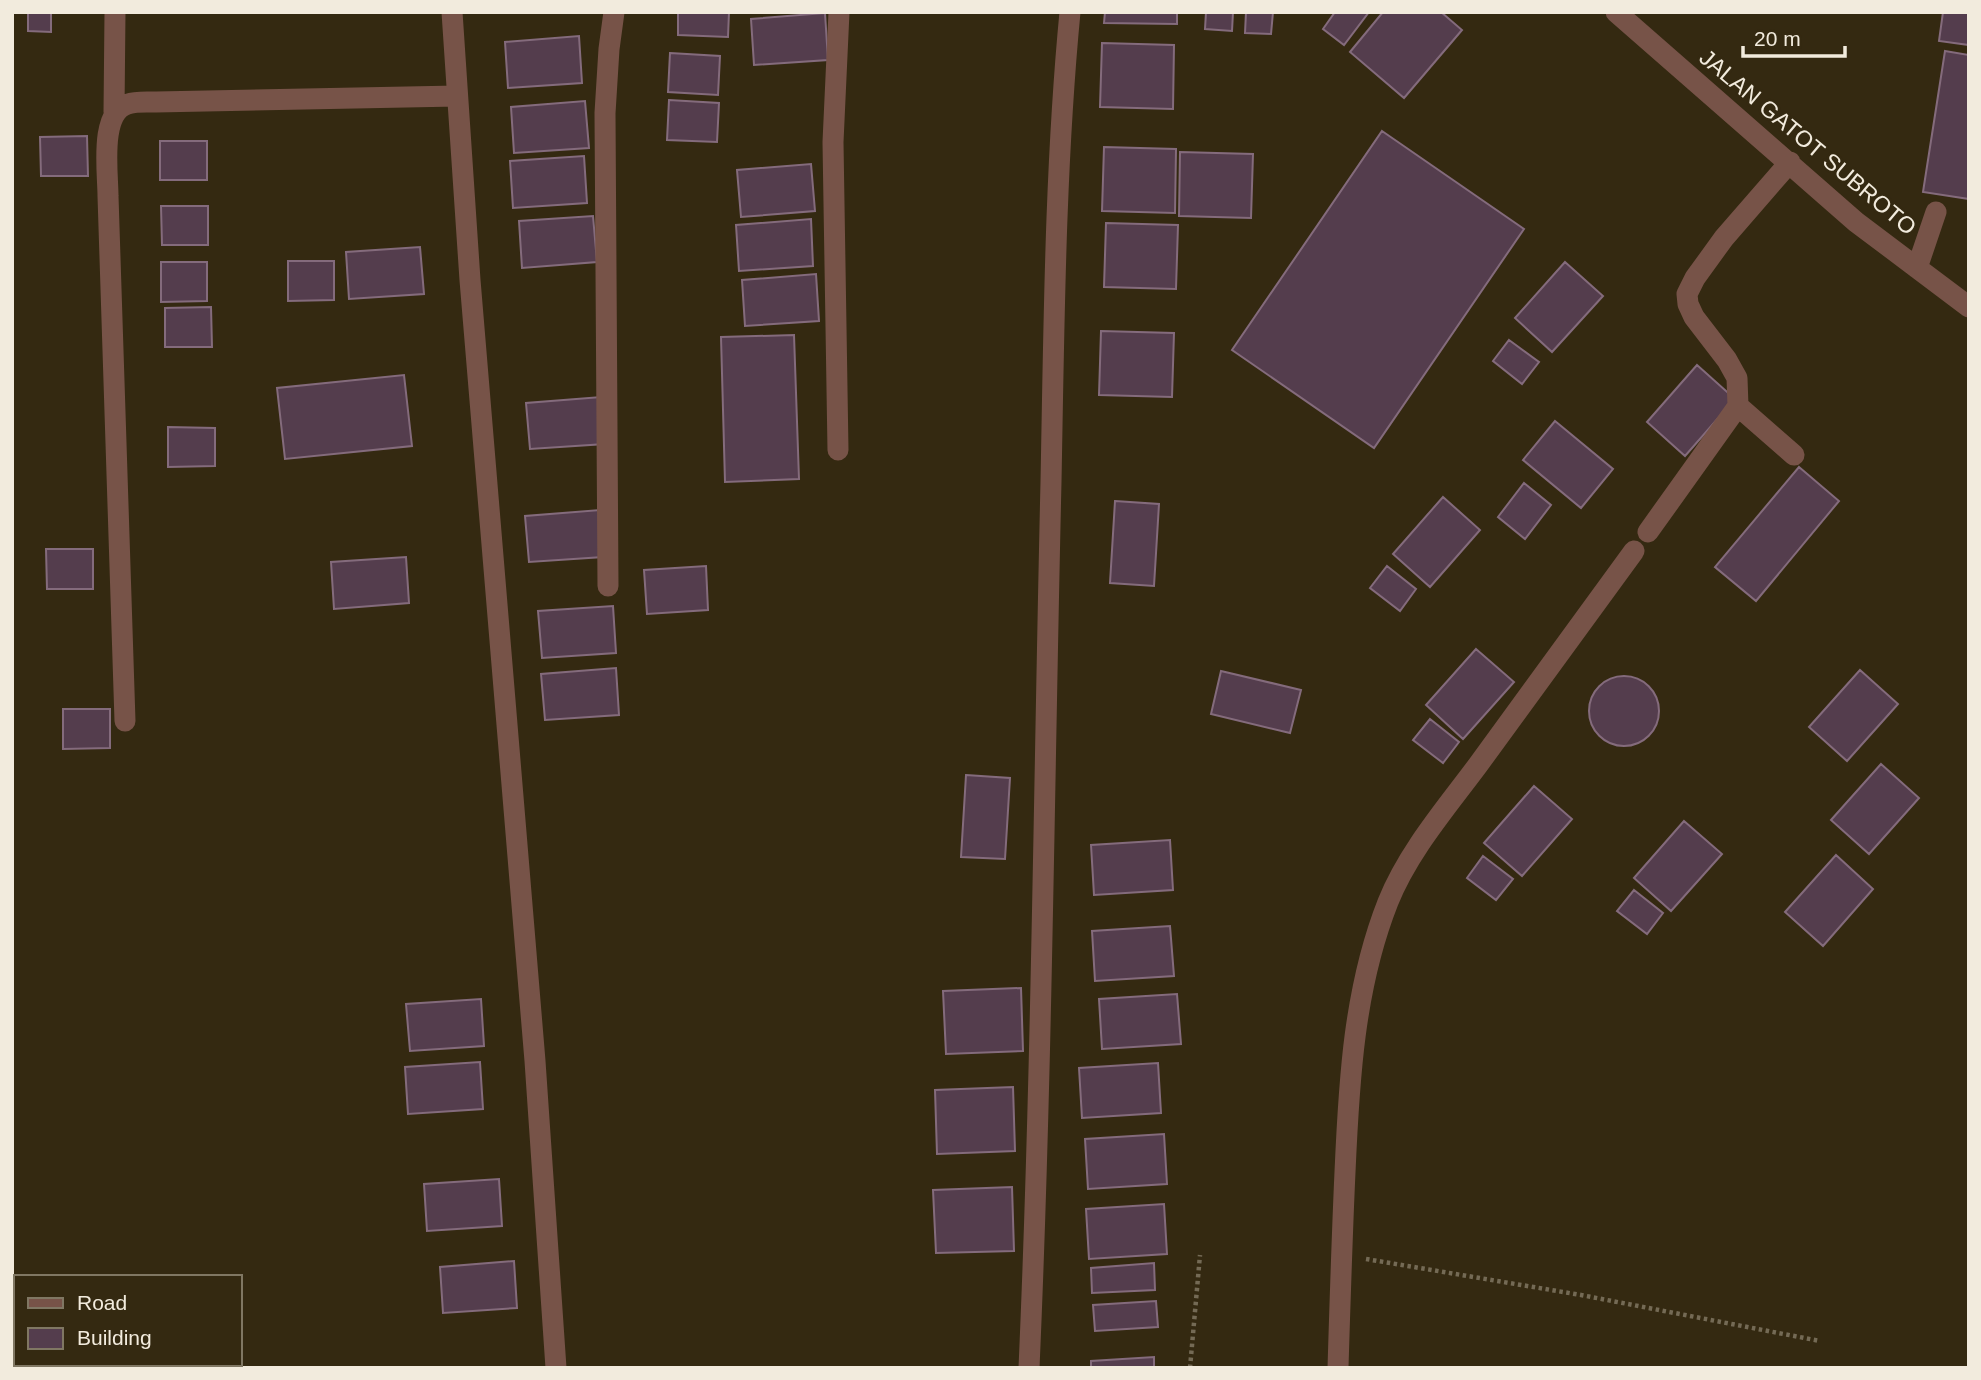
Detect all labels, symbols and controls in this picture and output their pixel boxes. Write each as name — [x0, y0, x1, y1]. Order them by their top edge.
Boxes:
scale bar — [1743, 14, 1844, 58]
text: 20 m — [1754, 27, 1801, 50]
street label: JALAN GATOT SUBROTO — [1695, 44, 1921, 240]
legend — [14, 1275, 242, 1366]
text: Road — [77, 1291, 127, 1314]
text: Building — [77, 1326, 152, 1349]

